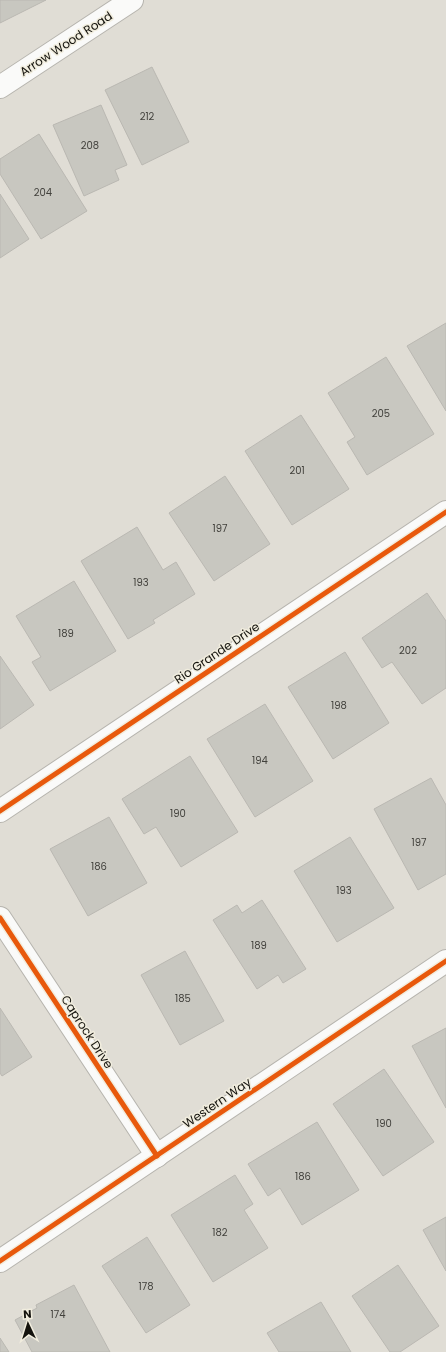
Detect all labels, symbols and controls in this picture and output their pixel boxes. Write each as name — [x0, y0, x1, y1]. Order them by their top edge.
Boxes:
street label: Arrow Wood Road — [16, 7, 115, 80]
house number: 212 — [140, 109, 155, 124]
house number: 208 — [81, 138, 99, 153]
house number: 204 — [34, 185, 52, 200]
house number: 205 — [372, 406, 390, 421]
house number: 201 — [289, 463, 305, 478]
house number: 197 — [213, 521, 228, 536]
house number: 193 — [133, 575, 149, 590]
street label: Rio Grande Drive — [171, 618, 263, 687]
house number: 189 — [58, 626, 74, 641]
house number: 202 — [399, 643, 417, 658]
house number: 198 — [331, 698, 347, 713]
house number: 194 — [252, 753, 268, 768]
house number: 190 — [170, 806, 186, 821]
house number: 197 — [412, 835, 427, 850]
house number: 186 — [91, 859, 107, 874]
house number: 193 — [336, 883, 352, 898]
house number: 189 — [251, 938, 267, 953]
house number: 185 — [175, 991, 191, 1006]
street label: Caprock Drive — [57, 992, 118, 1072]
street label: Western Way — [179, 1073, 254, 1132]
house number: 190 — [376, 1116, 392, 1131]
house number: 186 — [295, 1169, 311, 1184]
house number: 182 — [212, 1225, 228, 1240]
house number: 178 — [139, 1279, 153, 1294]
north arrow — [8, 1304, 48, 1344]
text: N — [23, 1306, 32, 1322]
house number: 174 — [51, 1307, 65, 1322]

